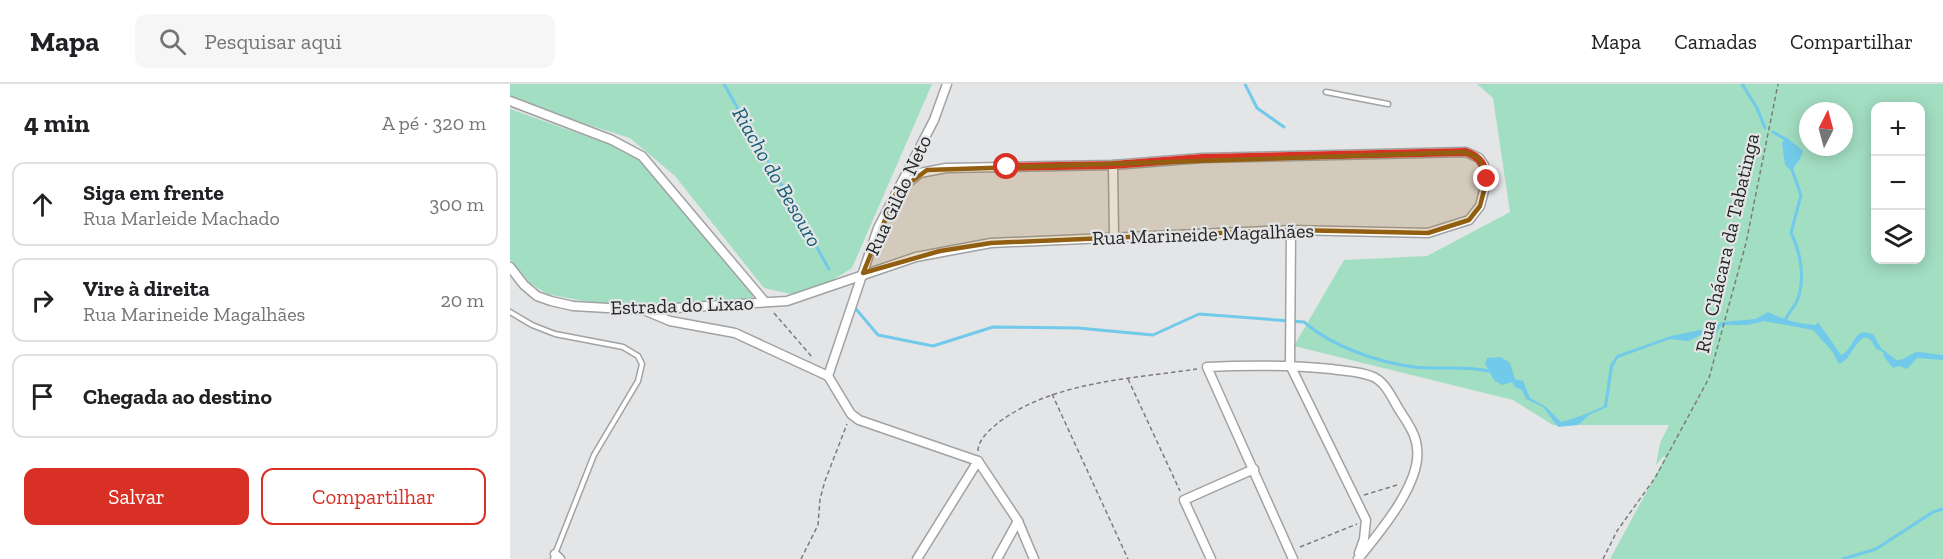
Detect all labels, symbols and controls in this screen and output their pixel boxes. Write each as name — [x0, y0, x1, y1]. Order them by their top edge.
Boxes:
search box — [135, 14, 555, 68]
text: Mapa — [30, 25, 99, 58]
icon: search — [156, 25, 189, 58]
text: Pesquisar aqui — [204, 28, 342, 55]
text: Mapa — [1591, 29, 1641, 54]
text: Camadas — [1674, 29, 1757, 54]
text: Compartilhar — [1790, 29, 1913, 54]
water label: Riacho do Besouro — [727, 102, 828, 251]
north arrow — [1799, 102, 1853, 156]
map controls — [1871, 102, 1925, 264]
button: + — [1871, 102, 1925, 156]
text: 4 min — [24, 107, 90, 139]
text: A pé · 320 m — [382, 111, 486, 135]
street label: Rua Chácara da Tabatinga — [1690, 130, 1764, 355]
street label: Rua Gildo Neto — [860, 131, 936, 259]
route start — [993, 153, 1019, 179]
button: − — [1871, 156, 1925, 210]
route end — [1473, 165, 1499, 191]
text: Siga em frente — [83, 179, 224, 206]
icon: ahead — [26, 188, 59, 221]
text: 300 m — [429, 192, 484, 216]
text: Rua Marleide Machado — [83, 206, 280, 230]
button: layers — [1871, 210, 1925, 264]
street label: Rua Marineide Magalhães — [1091, 218, 1315, 250]
text: Vire à direita — [83, 275, 210, 302]
icon: right — [26, 284, 59, 317]
text: 20 m — [440, 288, 484, 312]
street label: Estrada do Lixao — [610, 291, 754, 319]
text: Rua Marineide Magalhães — [83, 302, 305, 326]
icon: arrive — [26, 380, 59, 413]
text: Chegada ao destino — [83, 383, 272, 410]
button: Salvar — [24, 468, 249, 525]
button: Compartilhar — [261, 468, 486, 525]

